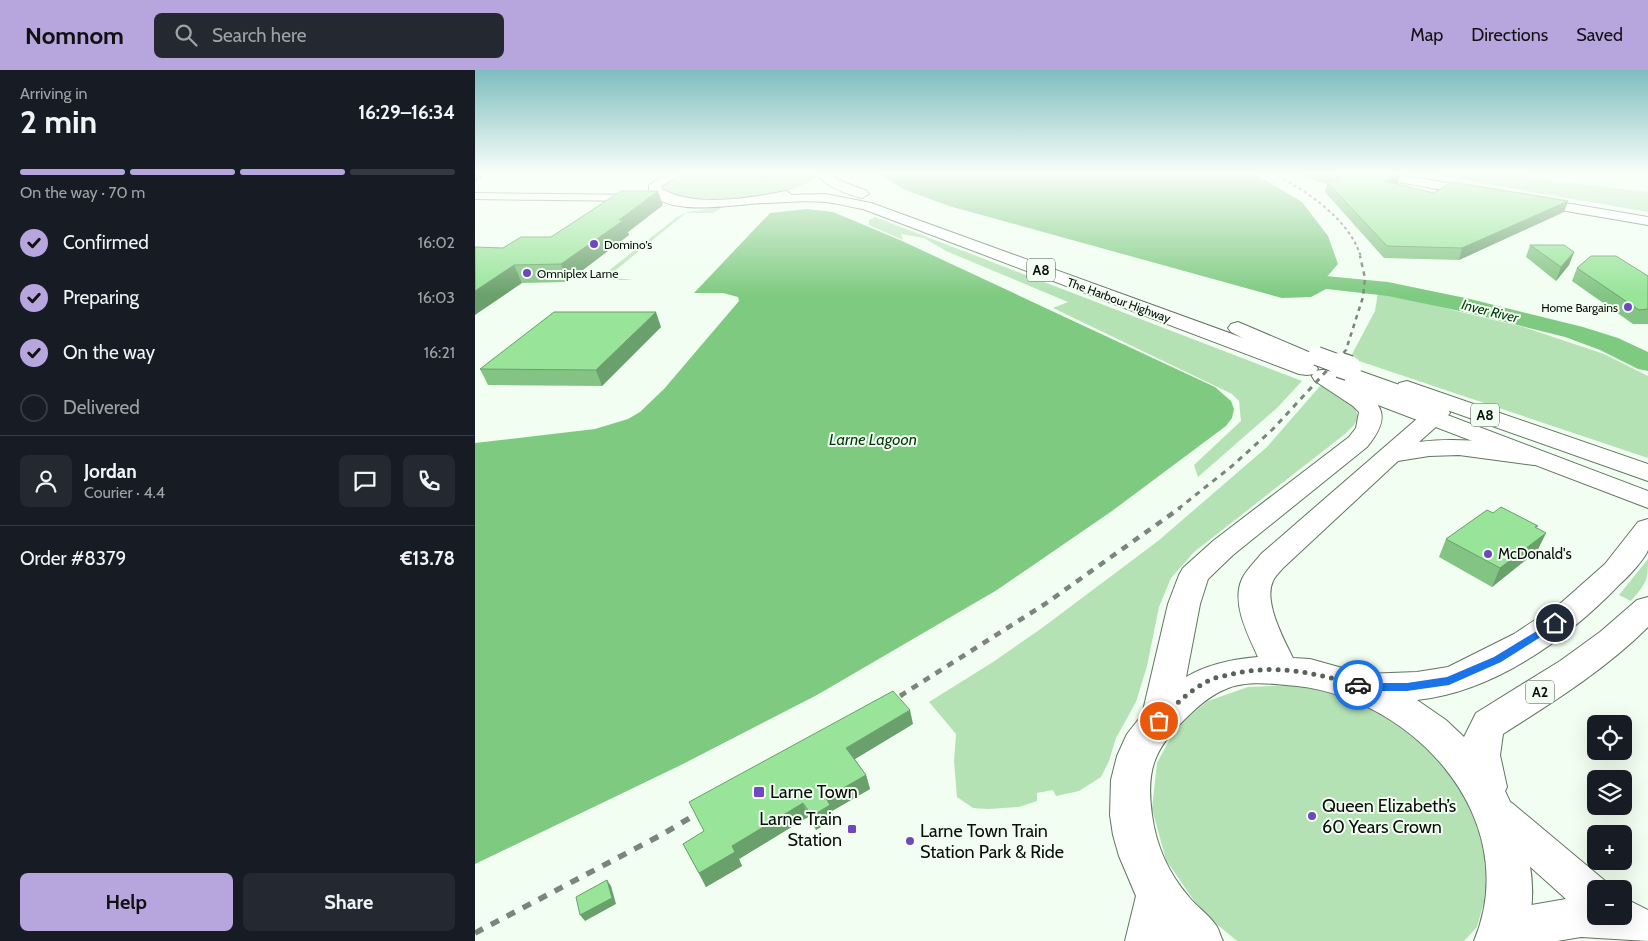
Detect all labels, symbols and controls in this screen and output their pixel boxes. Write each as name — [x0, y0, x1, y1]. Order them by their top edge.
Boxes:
search box — [154, 13, 504, 58]
text: Nomnom — [25, 21, 124, 50]
icon: search — [172, 21, 200, 49]
text: Search here — [212, 24, 306, 47]
text: Map — [1410, 24, 1443, 46]
text: Directions — [1471, 24, 1548, 46]
text: Saved — [1576, 24, 1623, 46]
text: Arriving in — [20, 84, 87, 103]
text: 16:29–16:34 — [358, 101, 455, 124]
text: 2 min — [20, 102, 97, 141]
text: On the way · 70 m — [20, 183, 145, 202]
icon: check — [20, 229, 48, 257]
text: Confirmed — [63, 231, 149, 254]
text: 16:02 — [418, 233, 455, 252]
place label: Domino's — [604, 237, 652, 252]
marker: Domino's — [588, 238, 600, 250]
road number: A8 — [1027, 258, 1055, 282]
place label: Omniplex Larne — [537, 266, 618, 281]
marker: Omniplex Larne — [521, 267, 533, 279]
street label: The Harbour Highway — [1065, 274, 1173, 326]
icon: check — [20, 284, 48, 312]
text: Preparing — [63, 286, 139, 309]
text: 16:03 — [418, 288, 455, 307]
water label: Inver River — [1460, 295, 1521, 327]
place label: Home Bargains — [1541, 300, 1618, 315]
marker: Home Bargains — [1622, 301, 1634, 313]
icon: check — [20, 339, 48, 367]
text: On the way — [63, 341, 155, 364]
text: 16:21 — [424, 343, 455, 362]
text: Delivered — [63, 396, 140, 419]
road number: A8 — [1471, 404, 1499, 426]
water label: Larne Lagoon — [829, 430, 917, 449]
button: person — [20, 455, 72, 507]
button: chat — [339, 455, 391, 507]
button: phone — [403, 455, 455, 507]
text: Jordan — [84, 460, 137, 483]
text: Courier · 4.4 — [84, 483, 165, 502]
place label: McDonald's — [1498, 545, 1572, 563]
text: Order #8379 — [20, 547, 126, 570]
text: €13.78 — [400, 547, 455, 570]
marker: McDonald's — [1482, 548, 1494, 560]
pin — [1534, 602, 1576, 644]
icon: home — [1541, 609, 1569, 637]
courier — [1333, 660, 1383, 710]
icon: car — [1344, 671, 1372, 699]
road number: A2 — [1526, 680, 1554, 704]
pin — [1138, 700, 1180, 742]
icon: bag — [1145, 707, 1173, 735]
map controls — [1587, 715, 1632, 925]
button: locate — [1587, 715, 1632, 760]
button: layers — [1587, 770, 1632, 815]
place label: Larne Town — [770, 781, 858, 803]
marker: Larne Town — [752, 785, 766, 799]
place label: Queen Elizabeth’s 60 Years Crown — [1322, 795, 1456, 838]
place label: Larne Train Station — [759, 808, 842, 851]
marker: Queen Elizabeth’s 60 Years Crown — [1306, 810, 1318, 822]
place label: Larne Town Train Station Park & Ride — [920, 820, 1064, 863]
marker: Larne Train Station — [846, 823, 858, 835]
button: + — [1587, 825, 1632, 870]
marker: Larne Town Train Station Park & Ride — [904, 835, 916, 847]
button: Help — [20, 873, 233, 931]
button: Share — [243, 873, 455, 931]
button: − — [1587, 880, 1632, 925]

